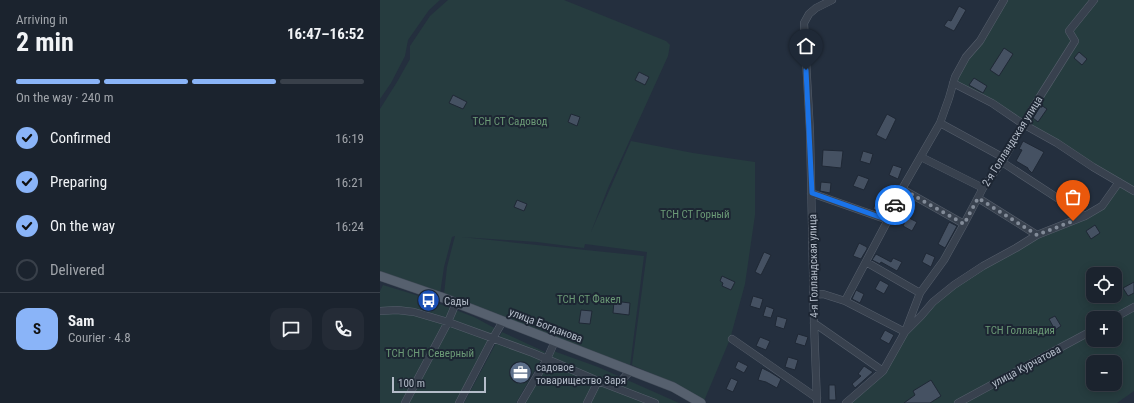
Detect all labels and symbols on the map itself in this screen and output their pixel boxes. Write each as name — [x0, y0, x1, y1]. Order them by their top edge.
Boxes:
pin — [789, 29, 823, 70]
street label: 2-я Голландская улица — [979, 94, 1045, 189]
park label: ТСН СТ Садовод — [473, 115, 547, 128]
pin — [1056, 180, 1090, 221]
courier — [875, 185, 915, 225]
park label: ТСН СТ Горный — [660, 208, 730, 221]
street label: 4-я Голландская улица — [806, 214, 821, 318]
bus stop icon: Сады — [416, 288, 442, 314]
park label: ТСН СТ Факел — [557, 293, 621, 306]
place label: Сады — [444, 295, 469, 308]
street label: улица Богданова — [507, 305, 584, 345]
park label: ТСН Голландия — [985, 324, 1055, 337]
street label: улица Курчатова — [989, 343, 1063, 390]
park label: ТСН СНТ Северный — [386, 347, 474, 360]
office icon: садовое товарищество Заря — [507, 360, 533, 386]
place label: садовое товарищество Заря — [536, 361, 626, 387]
scale bar — [392, 375, 486, 394]

